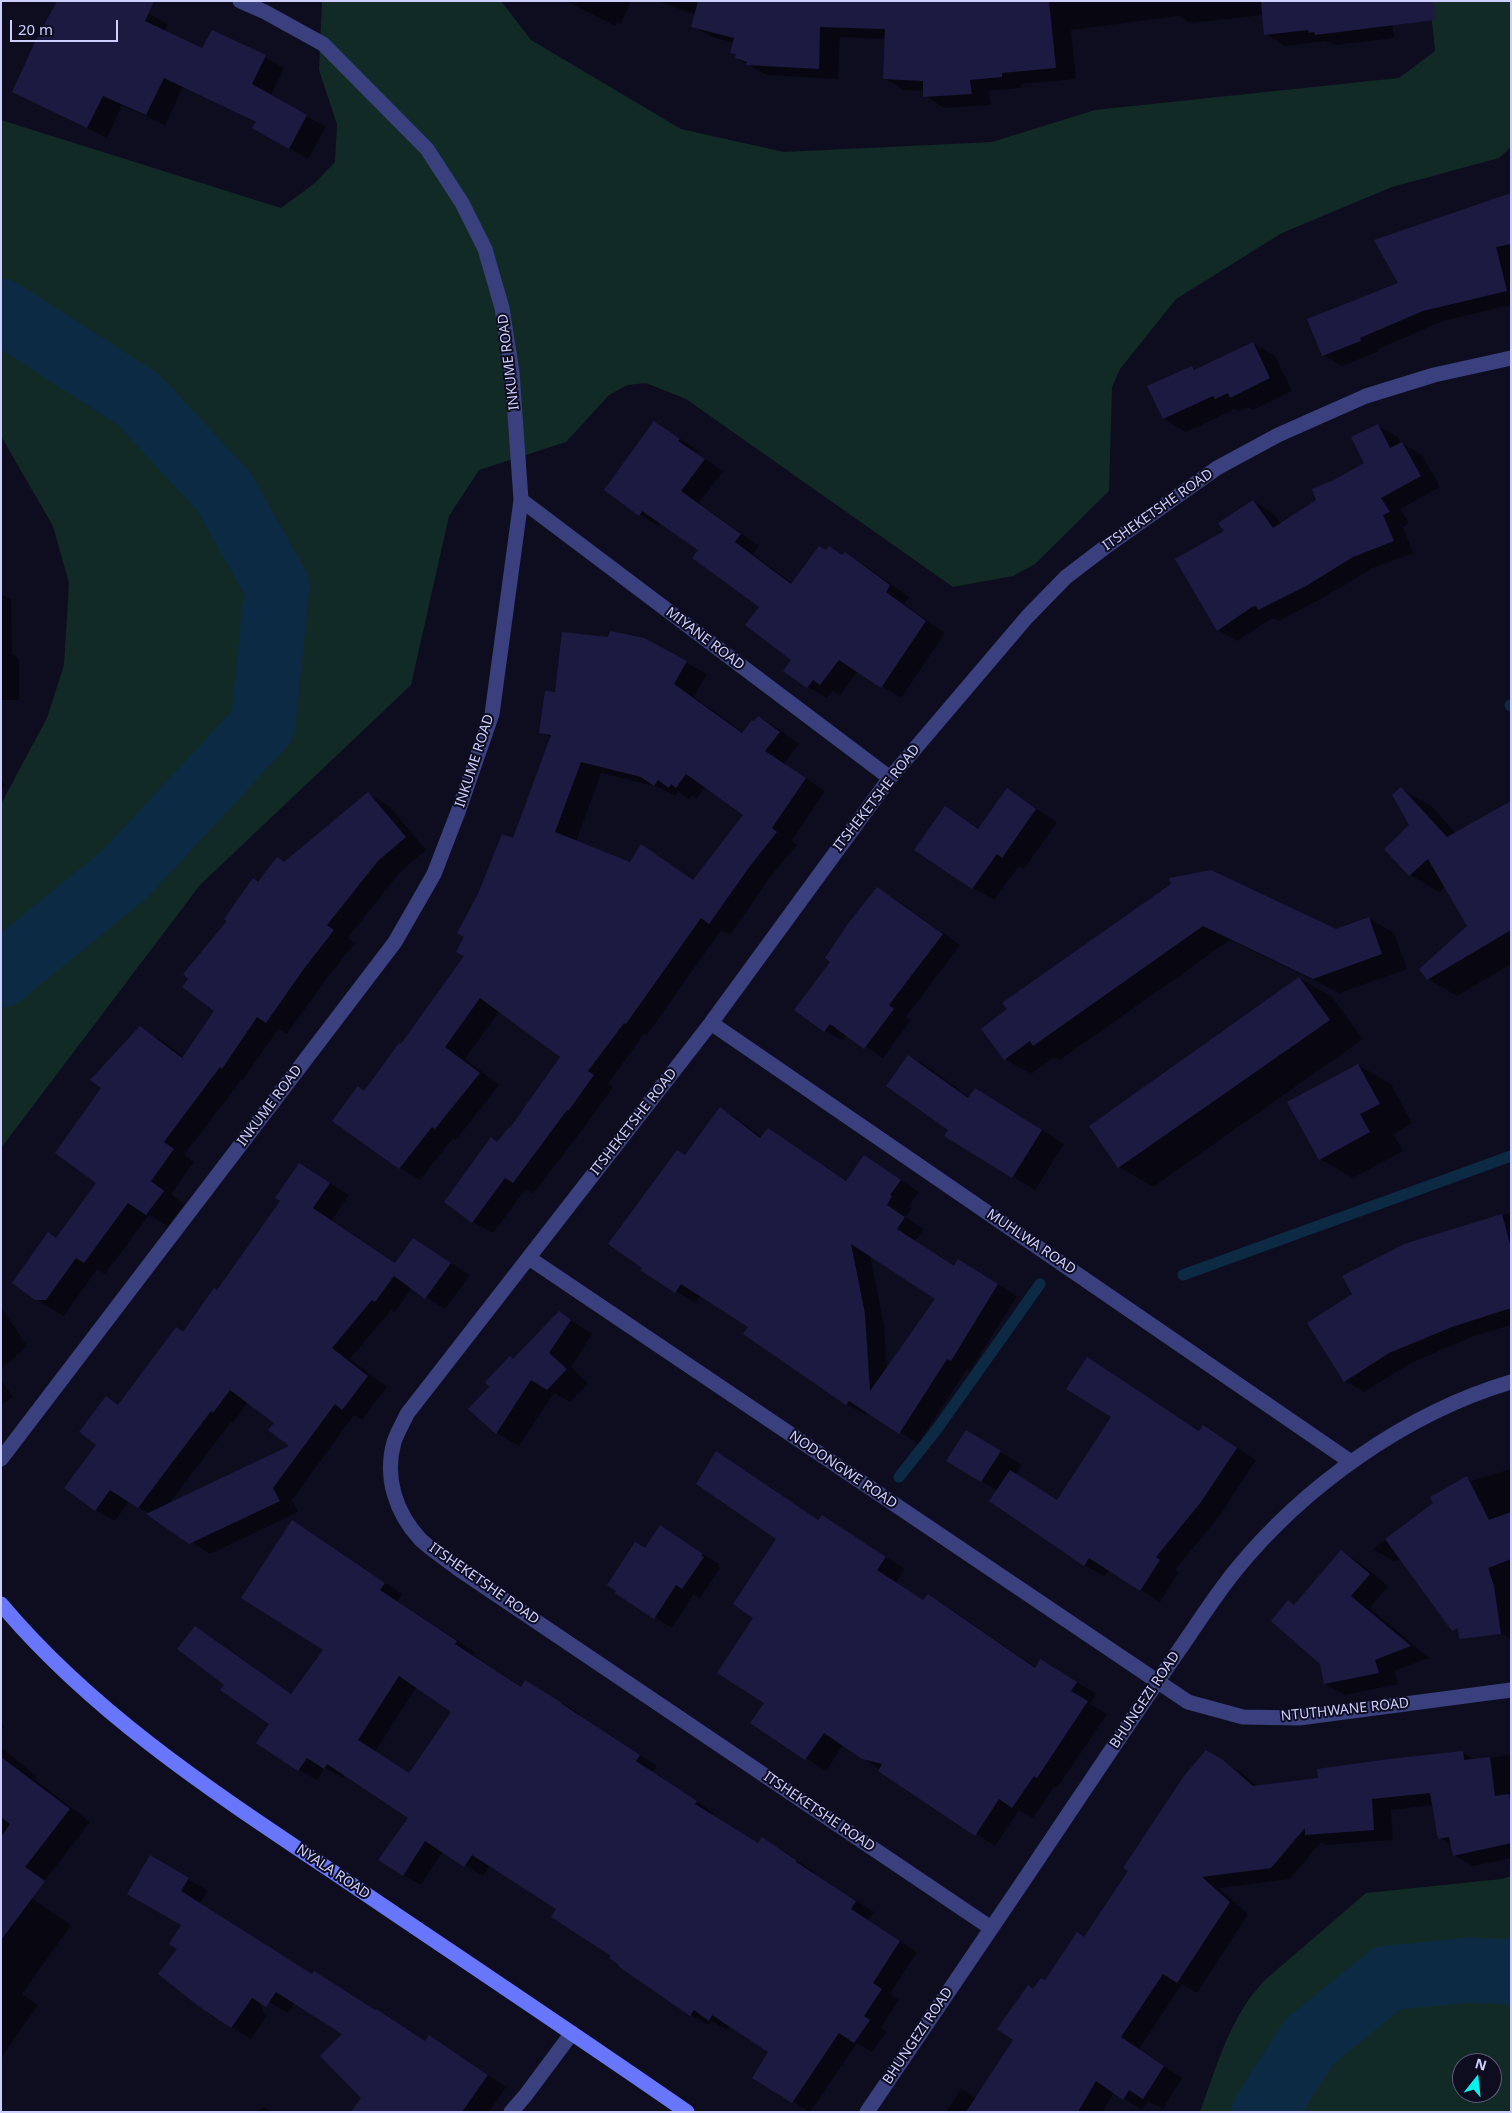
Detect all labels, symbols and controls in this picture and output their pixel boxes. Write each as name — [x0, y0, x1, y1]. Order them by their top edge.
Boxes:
scale bar — [12, 10, 120, 42]
text: 20 m — [18, 19, 53, 39]
street label: INKUME ROAD — [495, 313, 523, 411]
street label: ITSHEKETSHE ROAD — [1100, 466, 1216, 554]
street label: MIYANE ROAD — [662, 604, 748, 674]
street label: INKUME ROAD — [452, 712, 498, 810]
street label: ITSHEKETSHE ROAD — [830, 741, 924, 855]
street label: INKUME ROAD — [234, 1062, 306, 1150]
street label: ITSHEKETSHE ROAD — [587, 1065, 681, 1179]
street label: MUHLWA ROAD — [983, 1206, 1079, 1278]
street label: NODONGWE ROAD — [786, 1428, 900, 1512]
street label: ITSHEKETSHE ROAD — [426, 1540, 542, 1628]
street label: BHUNGEZI ROAD — [1106, 1648, 1184, 1752]
street label: NTUTHWANE ROAD — [1280, 1695, 1410, 1725]
street label: ITSHEKETSHE ROAD — [760, 1769, 878, 1855]
street label: NYALA ROAD — [293, 1841, 373, 1903]
street label: BHUNGEZI ROAD — [879, 1984, 957, 2088]
north arrow — [1452, 2053, 1502, 2103]
text: N — [1473, 2053, 1489, 2075]

